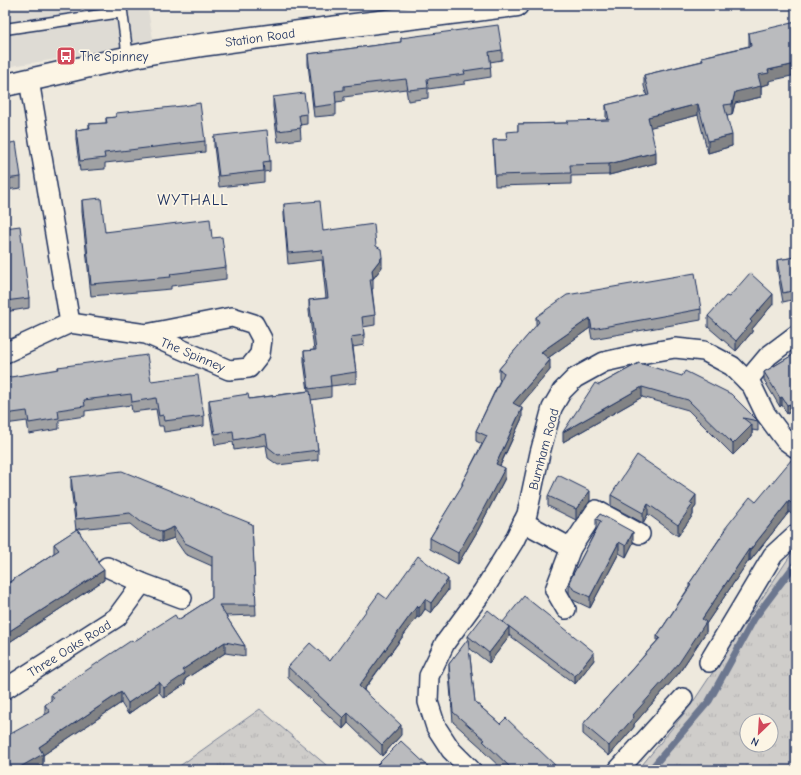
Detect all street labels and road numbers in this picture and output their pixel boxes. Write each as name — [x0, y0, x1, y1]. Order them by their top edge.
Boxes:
street label: Station Road — [224, 25, 296, 50]
street label: The Spinney — [158, 334, 227, 375]
street label: Burnham Road — [525, 407, 562, 492]
street label: Three Oaks Road — [25, 617, 114, 680]

